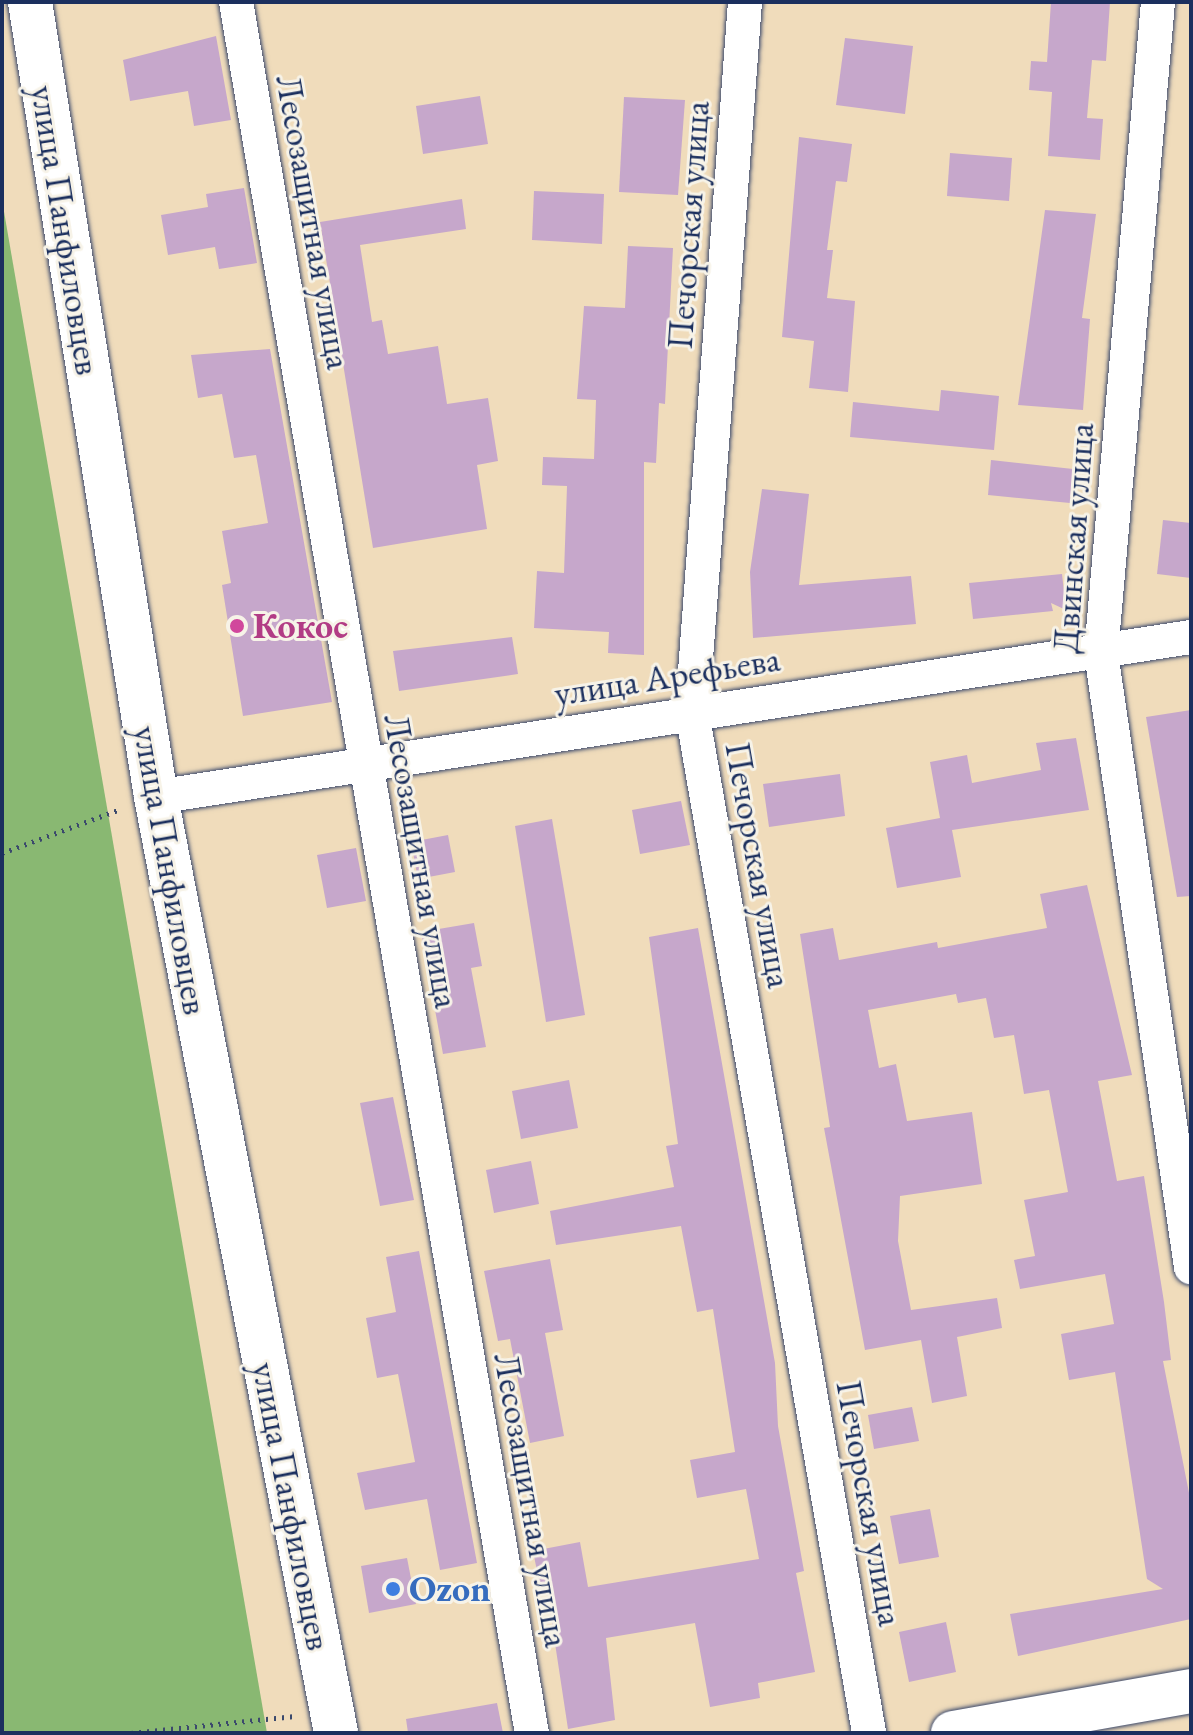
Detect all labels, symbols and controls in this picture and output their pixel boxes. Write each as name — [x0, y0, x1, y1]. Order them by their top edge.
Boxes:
street label: Лесозащитная улица — [267, 72, 361, 372]
street label: улица Панфиловцев — [22, 82, 110, 378]
street label: Печорская улица — [658, 99, 718, 351]
street label: Двинская улица — [1043, 421, 1103, 655]
place label: Кокос — [253, 604, 348, 648]
marker: Кокос — [228, 617, 246, 635]
street label: улица Арефьева — [551, 637, 783, 715]
street label: Лесозащитная улица — [375, 711, 469, 1011]
street label: улица Панфиловцев — [124, 722, 218, 1018]
street label: Печорская улица — [716, 739, 802, 991]
street label: Лесозащитная улица — [485, 1350, 579, 1650]
street label: улица Панфиловцев — [243, 1358, 341, 1654]
street label: Печорская улица — [827, 1377, 913, 1629]
place label: Ozon — [409, 1567, 491, 1611]
marker: Ozon — [384, 1580, 402, 1598]

